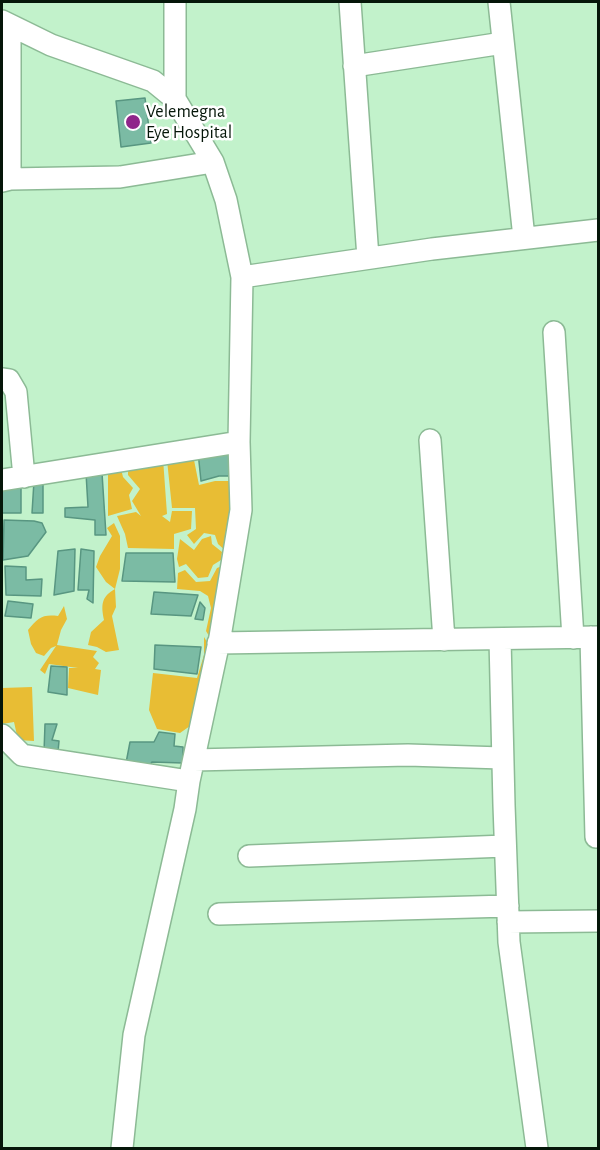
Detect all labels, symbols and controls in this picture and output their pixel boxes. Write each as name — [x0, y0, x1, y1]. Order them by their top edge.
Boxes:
place label: Velemegna Eye Hospital — [146, 101, 232, 144]
marker: Velemegna Eye Hospital — [124, 113, 142, 131]

